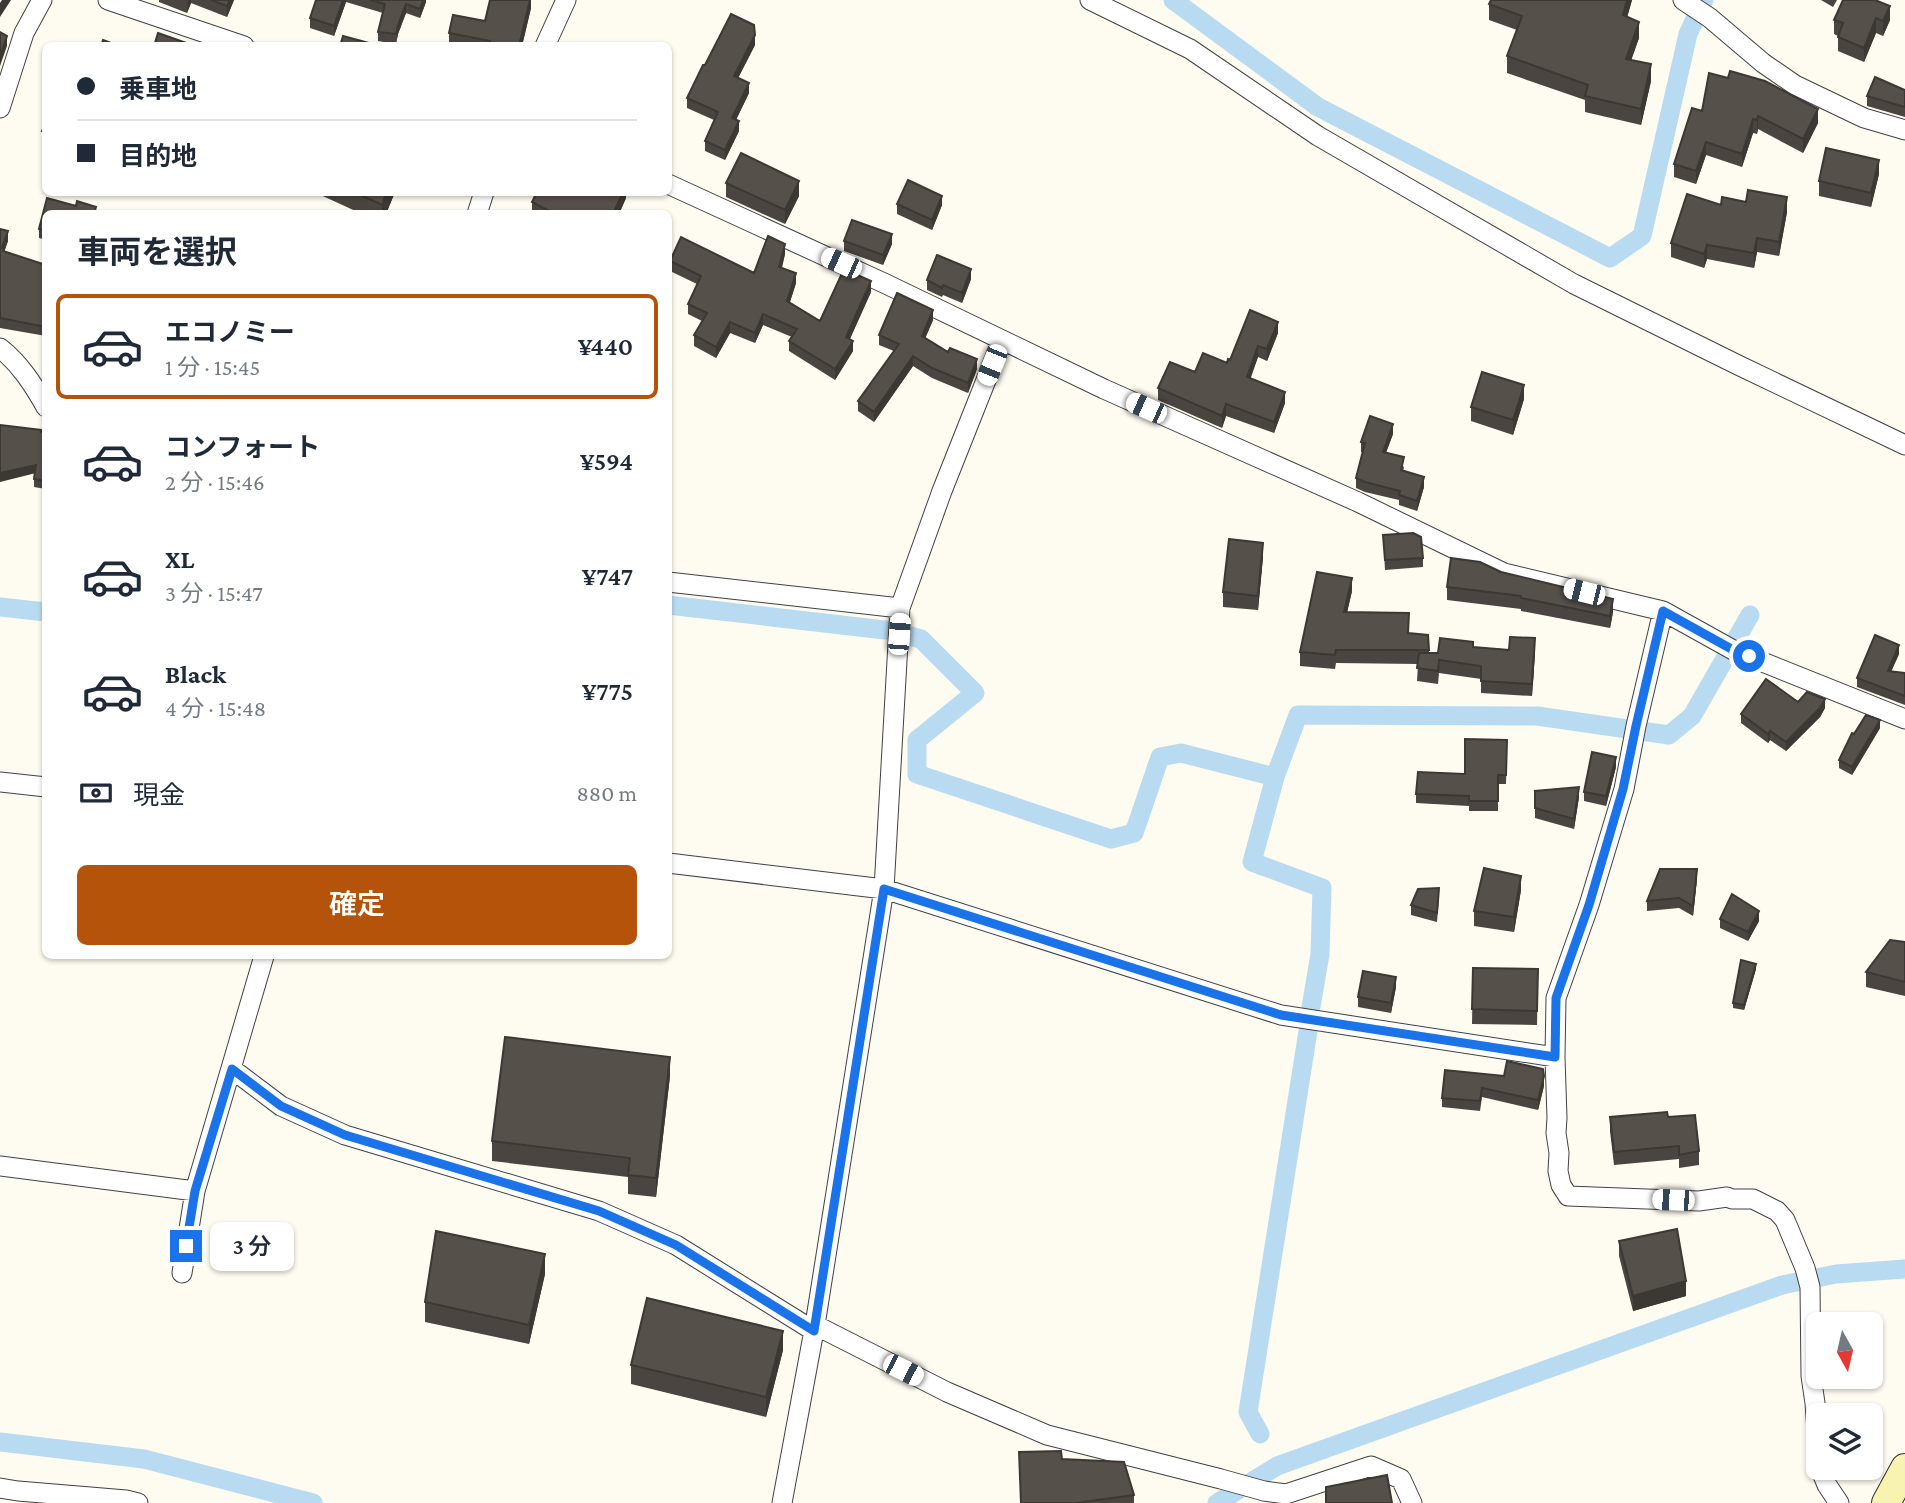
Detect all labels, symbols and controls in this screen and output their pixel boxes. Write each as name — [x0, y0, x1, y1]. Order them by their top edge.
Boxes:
text: 乗車地 — [119, 75, 197, 104]
text: 目的地 — [119, 142, 197, 171]
text: 車両を選択 — [77, 234, 237, 270]
car — [818, 245, 865, 281]
icon: car — [81, 315, 144, 378]
text: エコノミー — [165, 318, 295, 347]
text: ¥440 — [578, 332, 633, 361]
car — [975, 342, 1010, 388]
text: 1 分 · 15:45 — [165, 354, 260, 380]
car — [1123, 390, 1170, 426]
icon: car — [81, 430, 144, 493]
text: コンフォート — [165, 433, 320, 462]
text: ¥594 — [580, 447, 633, 476]
text: 2 分 · 15:46 — [165, 469, 265, 495]
icon: car — [81, 545, 144, 608]
text: XL — [165, 545, 194, 574]
text: ¥747 — [582, 562, 633, 591]
car — [1562, 577, 1607, 607]
text: 3 分 · 15:47 — [165, 580, 263, 606]
car — [888, 612, 911, 656]
route start — [1733, 640, 1765, 672]
icon: car — [81, 660, 144, 723]
text: Black — [165, 660, 226, 689]
text: ¥775 — [582, 677, 633, 706]
text: 4 分 · 15:48 — [165, 695, 266, 721]
icon: cash — [77, 774, 115, 812]
text: 880 m — [576, 780, 637, 806]
text: 現金 — [133, 781, 185, 810]
button: 確定 — [77, 865, 637, 945]
car — [1652, 1189, 1695, 1211]
callout: 3 分 — [210, 1222, 294, 1270]
route end — [170, 1230, 202, 1262]
text: 3 分 — [233, 1233, 271, 1259]
north arrow — [1806, 1312, 1883, 1390]
map controls — [1806, 1312, 1883, 1480]
car — [880, 1351, 927, 1389]
button: layers — [1806, 1403, 1883, 1480]

